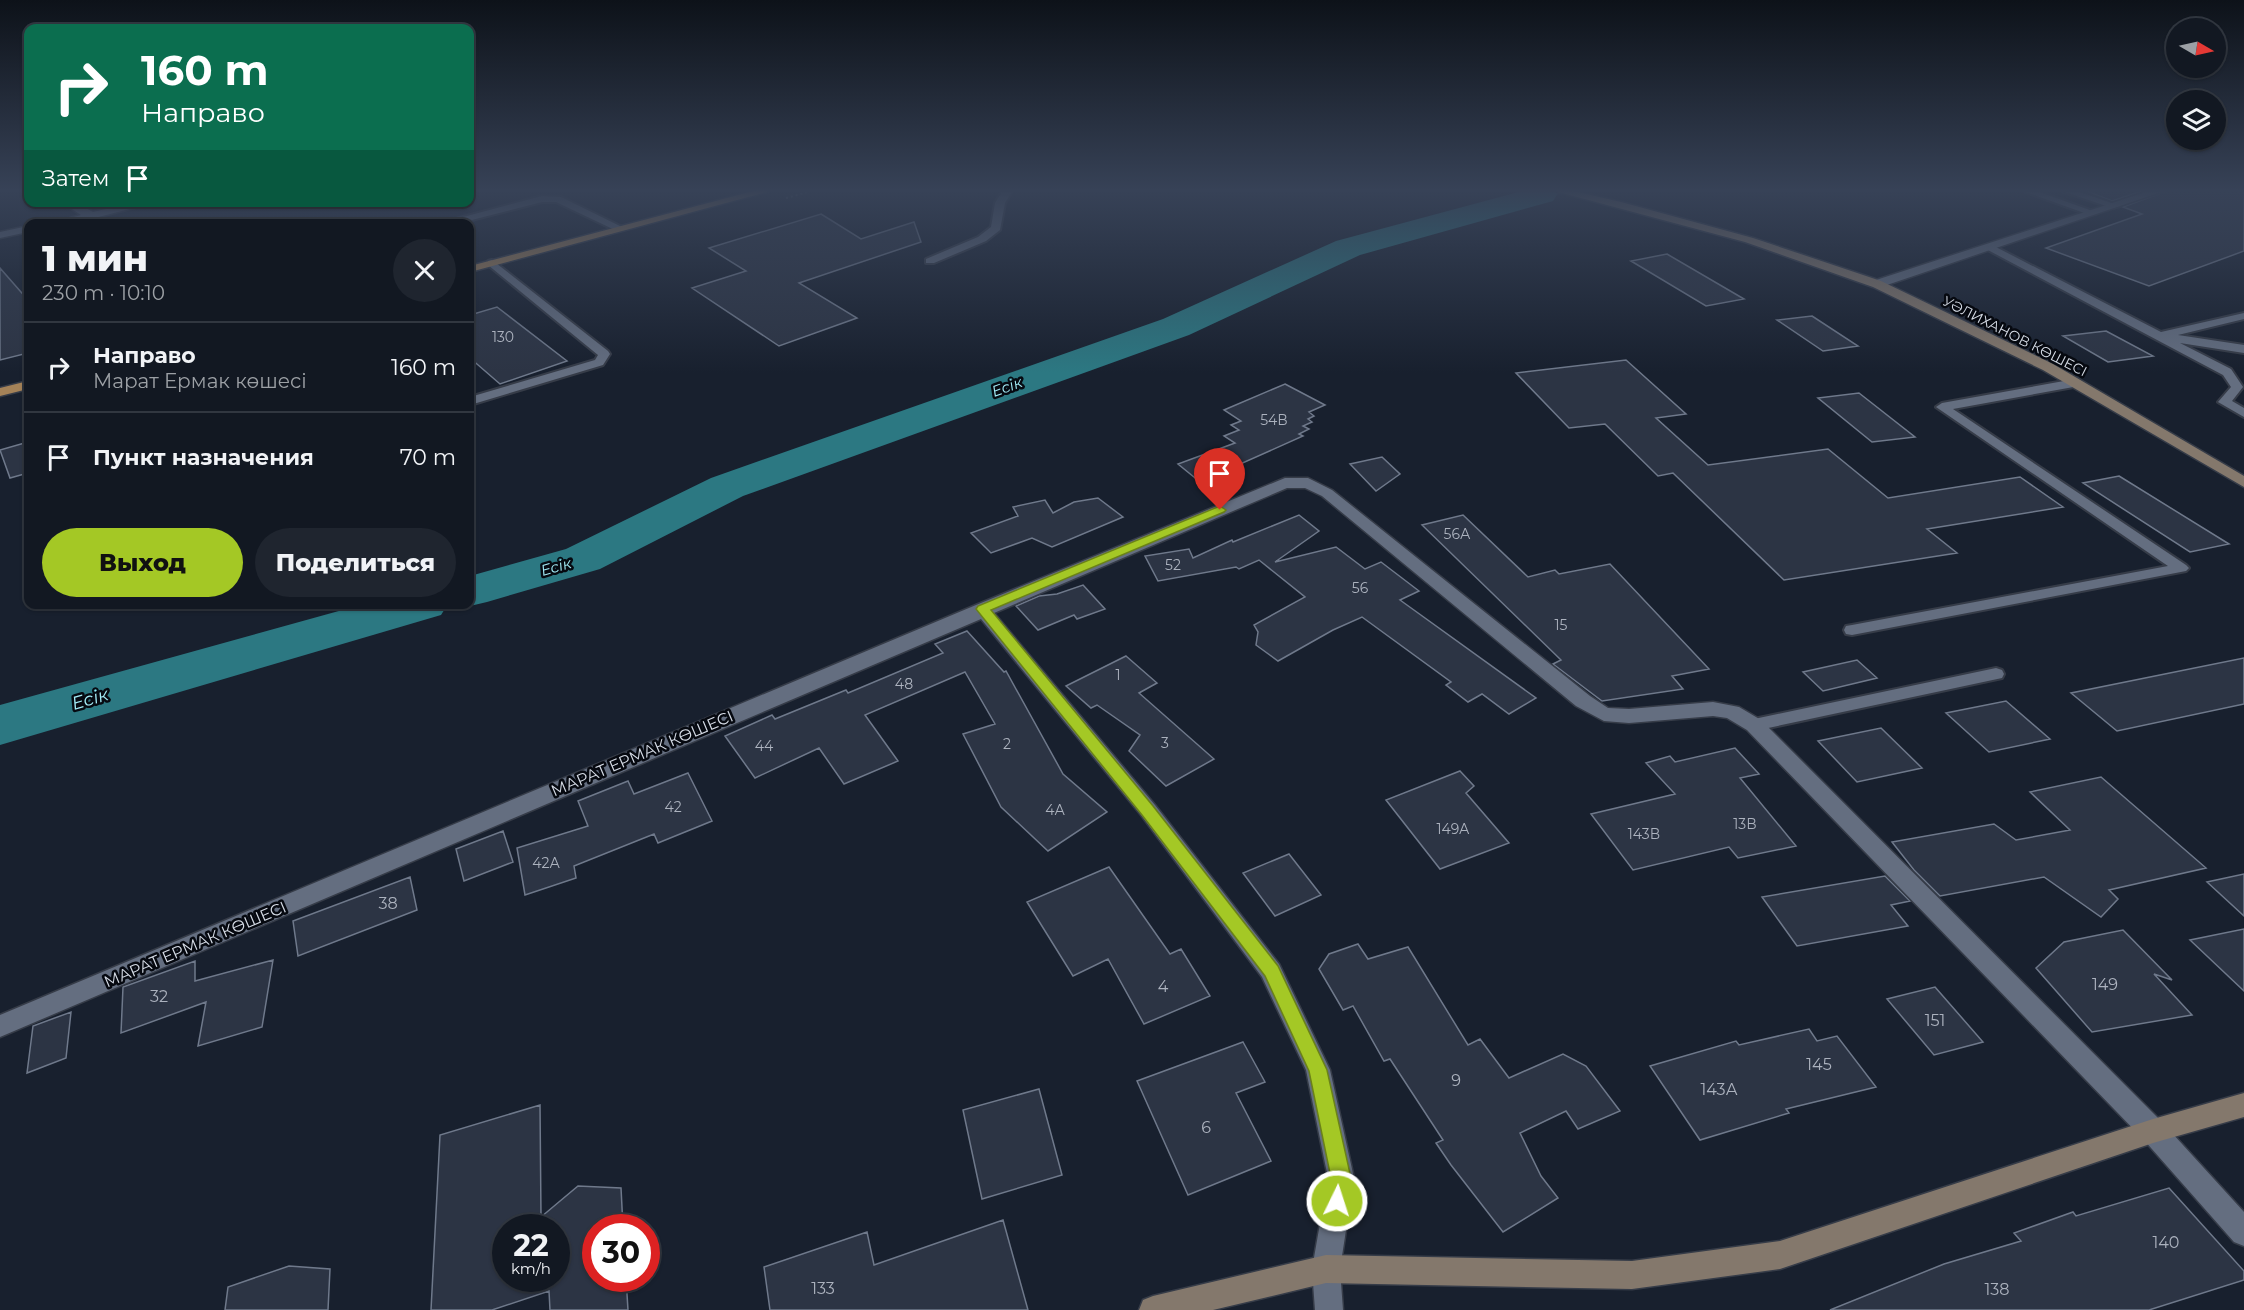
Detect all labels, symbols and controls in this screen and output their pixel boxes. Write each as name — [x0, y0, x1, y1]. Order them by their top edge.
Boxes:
north arrow — [2166, 18, 2226, 78]
map controls — [2166, 18, 2226, 150]
text: 160 m — [141, 44, 269, 96]
icon: right — [42, 48, 120, 126]
button: layers — [2166, 90, 2226, 150]
text: Направо — [141, 96, 265, 129]
icon: arrive — [121, 162, 154, 195]
text: Затем — [42, 165, 109, 192]
text: 1 мин — [42, 236, 148, 280]
button: close — [393, 239, 456, 302]
text: 230 m · 10:10 — [42, 281, 165, 305]
street label: УӘЛИХАНОВ КӨШЕСІ — [1940, 292, 2090, 380]
house number: 130 — [492, 328, 514, 346]
text: Направо — [93, 342, 196, 369]
icon: right — [42, 351, 75, 384]
text: 160 m — [391, 354, 456, 381]
text: Марат Ермак көшесі — [93, 369, 307, 393]
water label: Есік — [989, 372, 1026, 401]
house number: 54В — [1260, 411, 1288, 429]
icon: arrive — [42, 441, 75, 474]
text: Пункт назначения — [93, 444, 314, 471]
text: 70 m — [400, 444, 456, 471]
pin — [1194, 448, 1245, 510]
icon: arrive — [1203, 457, 1236, 490]
house number: 56А — [1444, 525, 1471, 543]
button: Выход — [42, 528, 243, 597]
button: Поделиться — [255, 528, 456, 597]
water label: Есік — [538, 553, 575, 580]
house number: 52 — [1165, 556, 1181, 574]
house number: 56 — [1352, 579, 1369, 597]
house number: 15 — [1555, 616, 1568, 634]
house number: 1 — [1115, 666, 1121, 684]
house number: 48 — [895, 675, 913, 693]
water label: Есік — [69, 683, 112, 715]
street label: МАРАТ ЕРМАК КӨШЕСІ — [548, 706, 736, 801]
house number: 3 — [1161, 734, 1169, 752]
house number: 2 — [1003, 735, 1011, 753]
house number: 44 — [755, 737, 774, 755]
house number: 42 — [664, 798, 682, 816]
house number: 4А — [1045, 801, 1065, 819]
house number: 13В — [1733, 815, 1757, 833]
house number: 149А — [1436, 820, 1470, 838]
house number: 143В — [1628, 825, 1660, 843]
house number: 42А — [532, 854, 560, 872]
house number: 38 — [378, 894, 398, 913]
street label: МАРАТ ЕРМАК КӨШЕСІ — [101, 897, 289, 992]
house number: 149 — [2092, 975, 2118, 994]
house number: 4 — [1158, 977, 1169, 996]
house number: 32 — [150, 987, 168, 1006]
house number: 151 — [1925, 1011, 1945, 1030]
house number: 145 — [1806, 1055, 1832, 1074]
house number: 9 — [1451, 1071, 1461, 1090]
house number: 143А — [1700, 1080, 1738, 1099]
house number: 6 — [1201, 1118, 1211, 1137]
position arrow — [1305, 1169, 1369, 1233]
speed limit sign: 30 — [582, 1214, 660, 1292]
text: 22 — [513, 1227, 549, 1264]
house number: 140 — [2153, 1233, 2179, 1252]
text: km/h — [511, 1259, 551, 1278]
house number: 133 — [811, 1279, 835, 1298]
house number: 138 — [1984, 1280, 2010, 1299]

